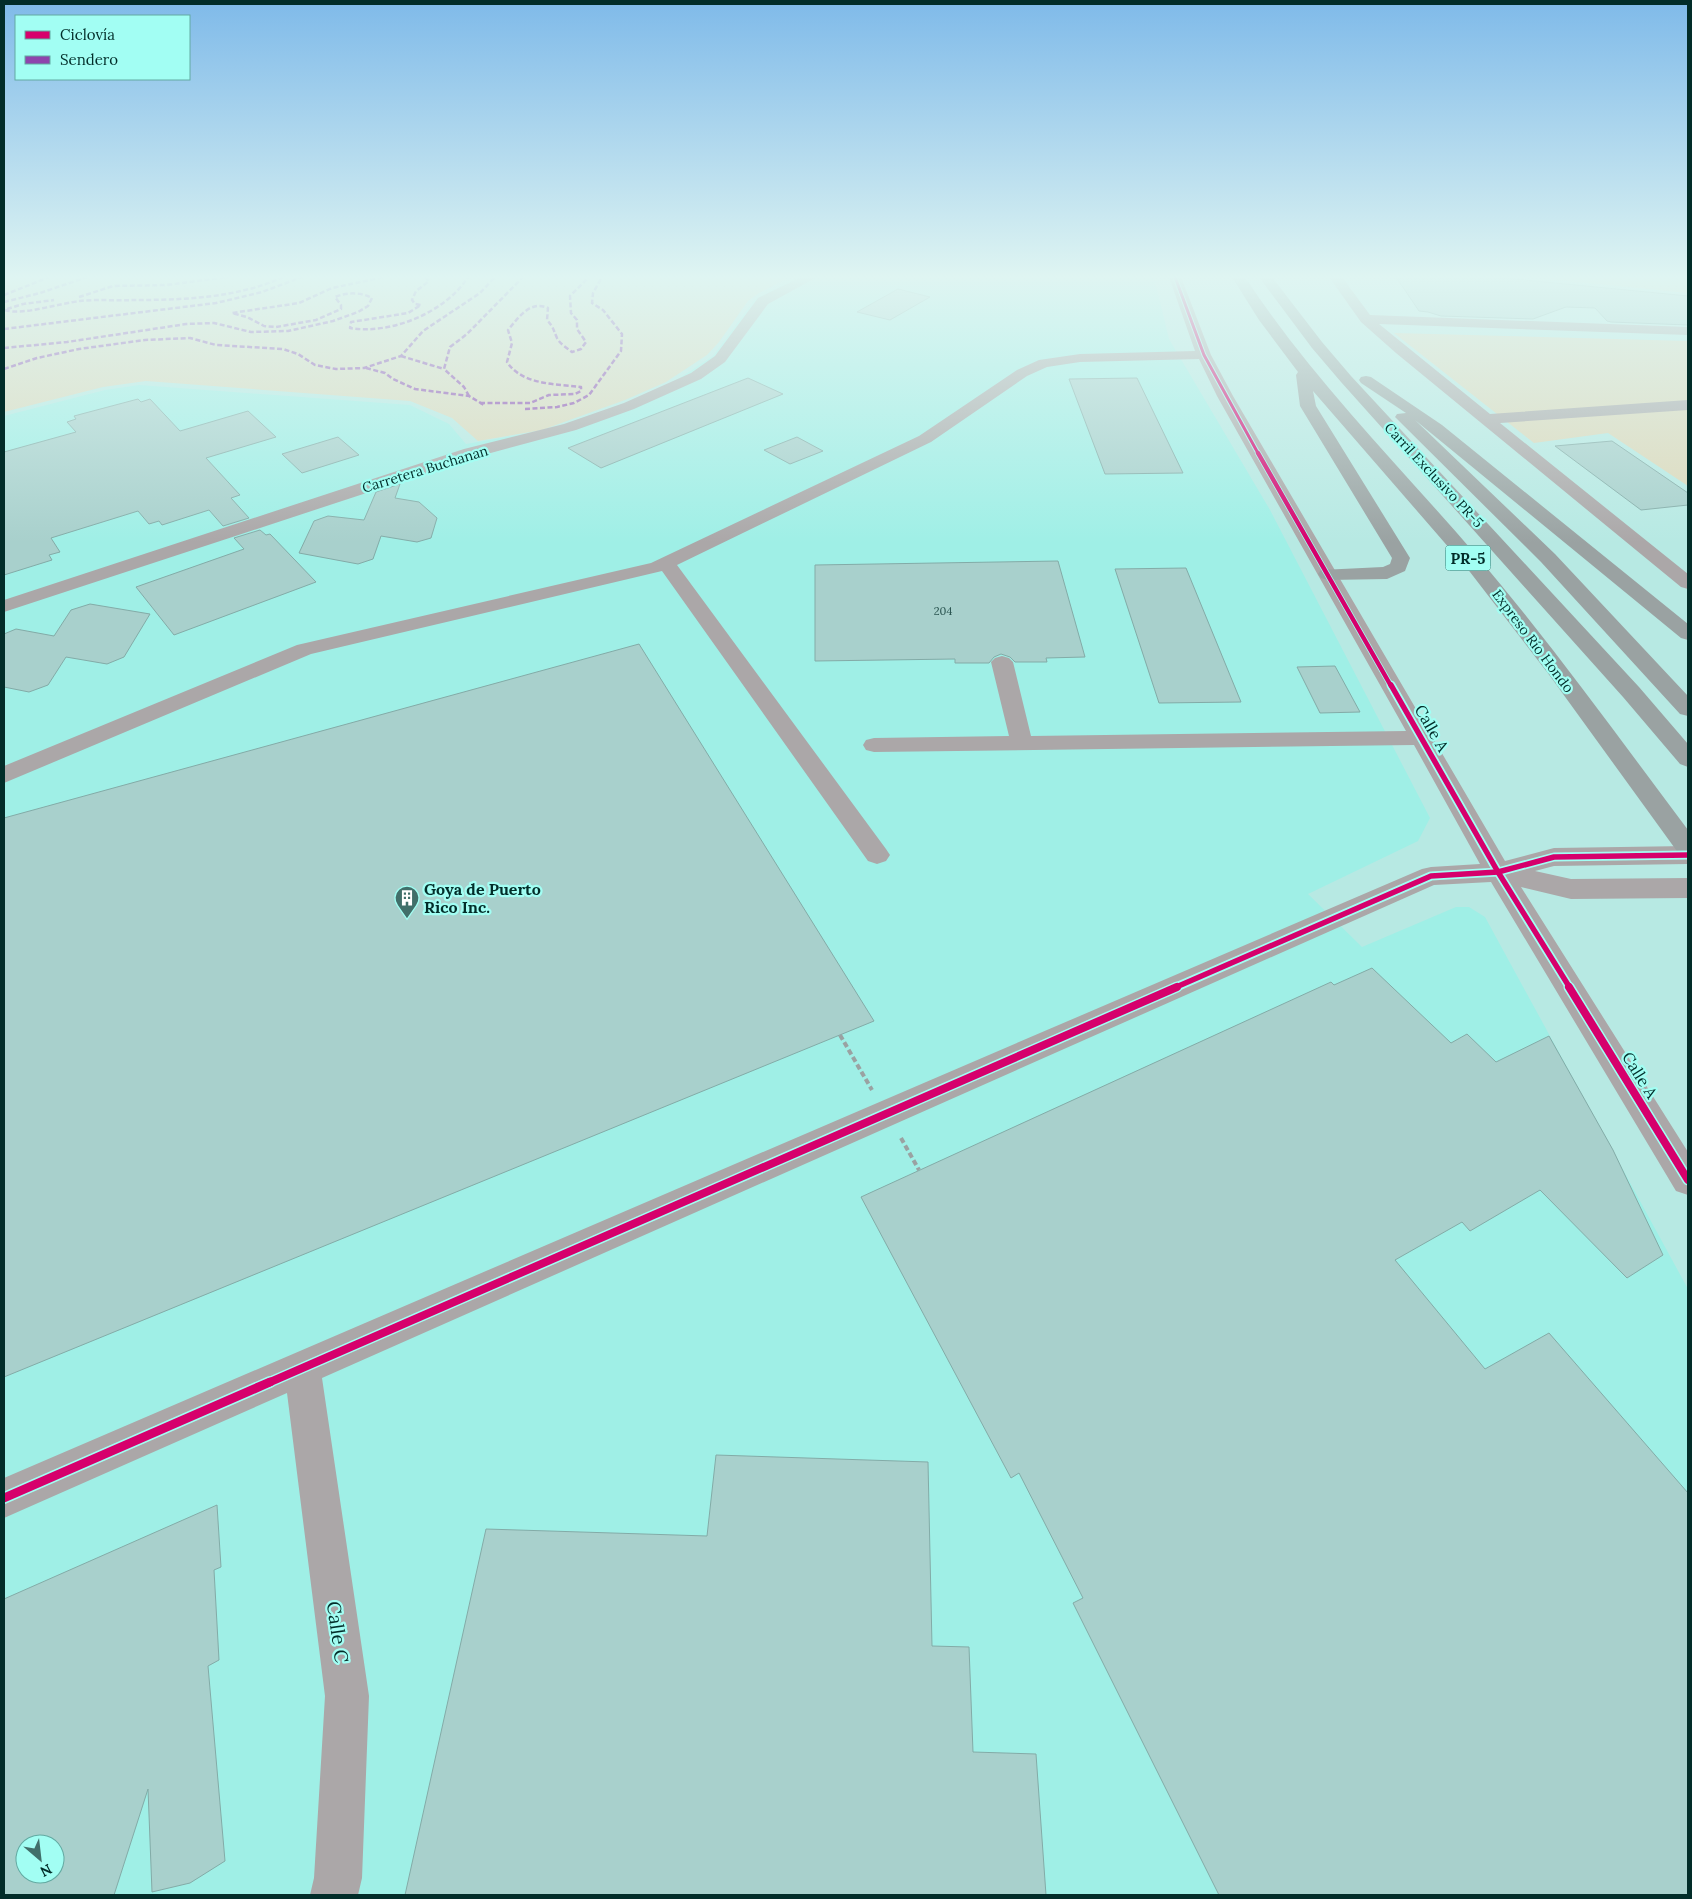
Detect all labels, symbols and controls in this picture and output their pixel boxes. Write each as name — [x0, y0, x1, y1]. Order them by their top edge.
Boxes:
legend — [15, 15, 190, 80]
text: Ciclovía — [60, 25, 115, 44]
text: Sendero — [60, 50, 118, 69]
street label: Carril Exclusivo PR-5 — [1381, 419, 1487, 531]
street label: Carretera Buchanan — [360, 441, 491, 497]
road number: PR-5 — [1446, 546, 1490, 570]
street label: Expreso Río Hondo — [1488, 586, 1578, 696]
house number: 204 — [934, 604, 952, 618]
street label: Calle A — [1411, 701, 1454, 756]
place label: Goya de Puerto Rico Inc. — [424, 879, 541, 917]
building icon: Goya de Puerto Rico Inc. — [394, 885, 420, 919]
street label: Calle A — [1618, 1048, 1663, 1103]
street label: Calle C — [322, 1600, 354, 1664]
north arrow — [15, 1834, 65, 1884]
text: N — [37, 1860, 55, 1881]

